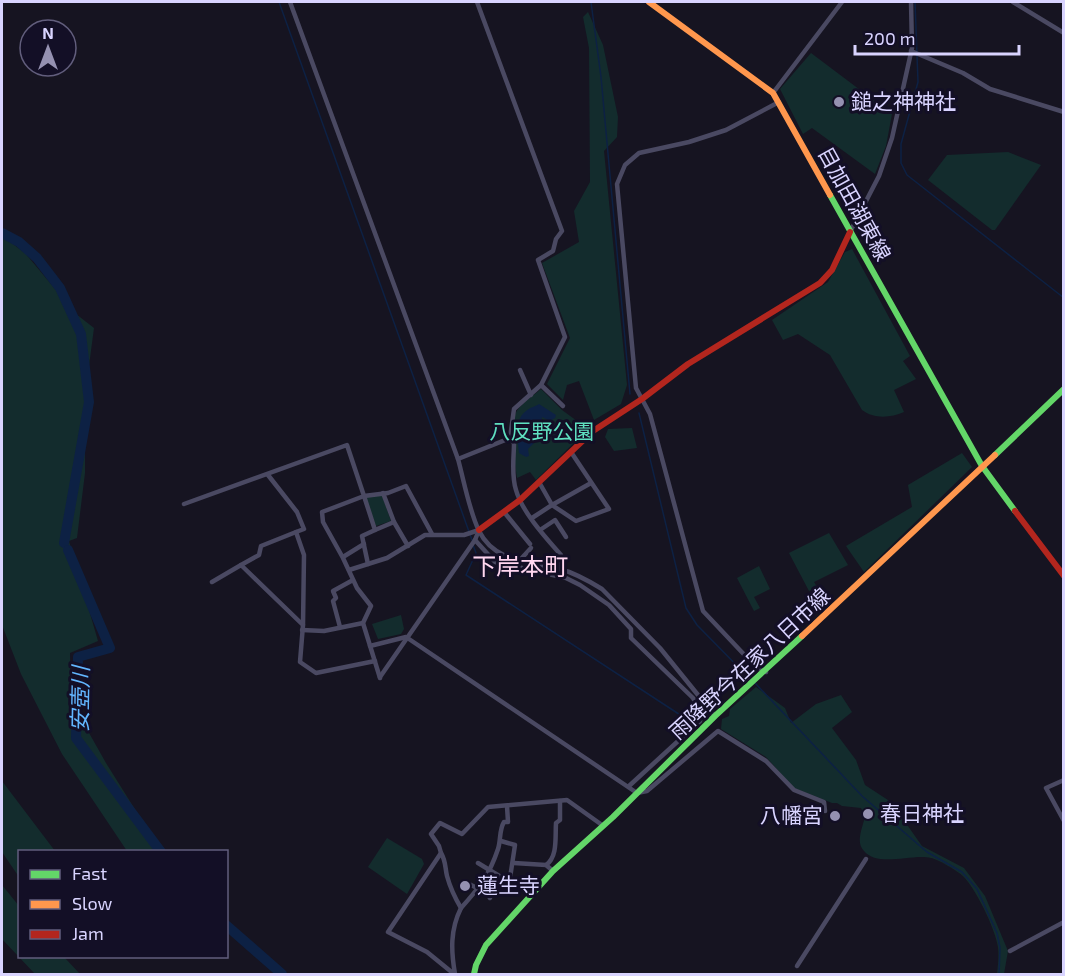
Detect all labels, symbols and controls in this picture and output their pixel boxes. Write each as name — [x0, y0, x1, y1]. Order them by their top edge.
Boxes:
north arrow — [18, 18, 78, 78]
scale bar — [855, 18, 1018, 56]
text: N — [42, 23, 54, 42]
text: 200 m — [864, 27, 916, 49]
place label: 鎚之神神社 — [851, 88, 956, 113]
marker: 鎚之神神社 — [832, 95, 846, 109]
street label: 目加田湖東線 — [814, 142, 897, 264]
park label: 八反野公園 — [490, 418, 595, 443]
district label: 下岸本町 — [472, 551, 568, 580]
street label: 雨降野今在家八日市線 — [664, 582, 834, 744]
water label: 安壺川 — [65, 664, 93, 732]
place label: 春日神社 — [880, 800, 964, 825]
place label: 八幡宮 — [760, 802, 823, 827]
marker: 春日神社 — [861, 807, 875, 821]
marker: 八幡宮 — [828, 809, 842, 823]
legend — [18, 850, 228, 958]
text: Fast — [72, 862, 107, 884]
place label: 蓮生寺 — [477, 872, 540, 897]
marker: 蓮生寺 — [458, 879, 472, 893]
text: Slow — [72, 892, 113, 914]
text: Jam — [72, 922, 104, 944]

